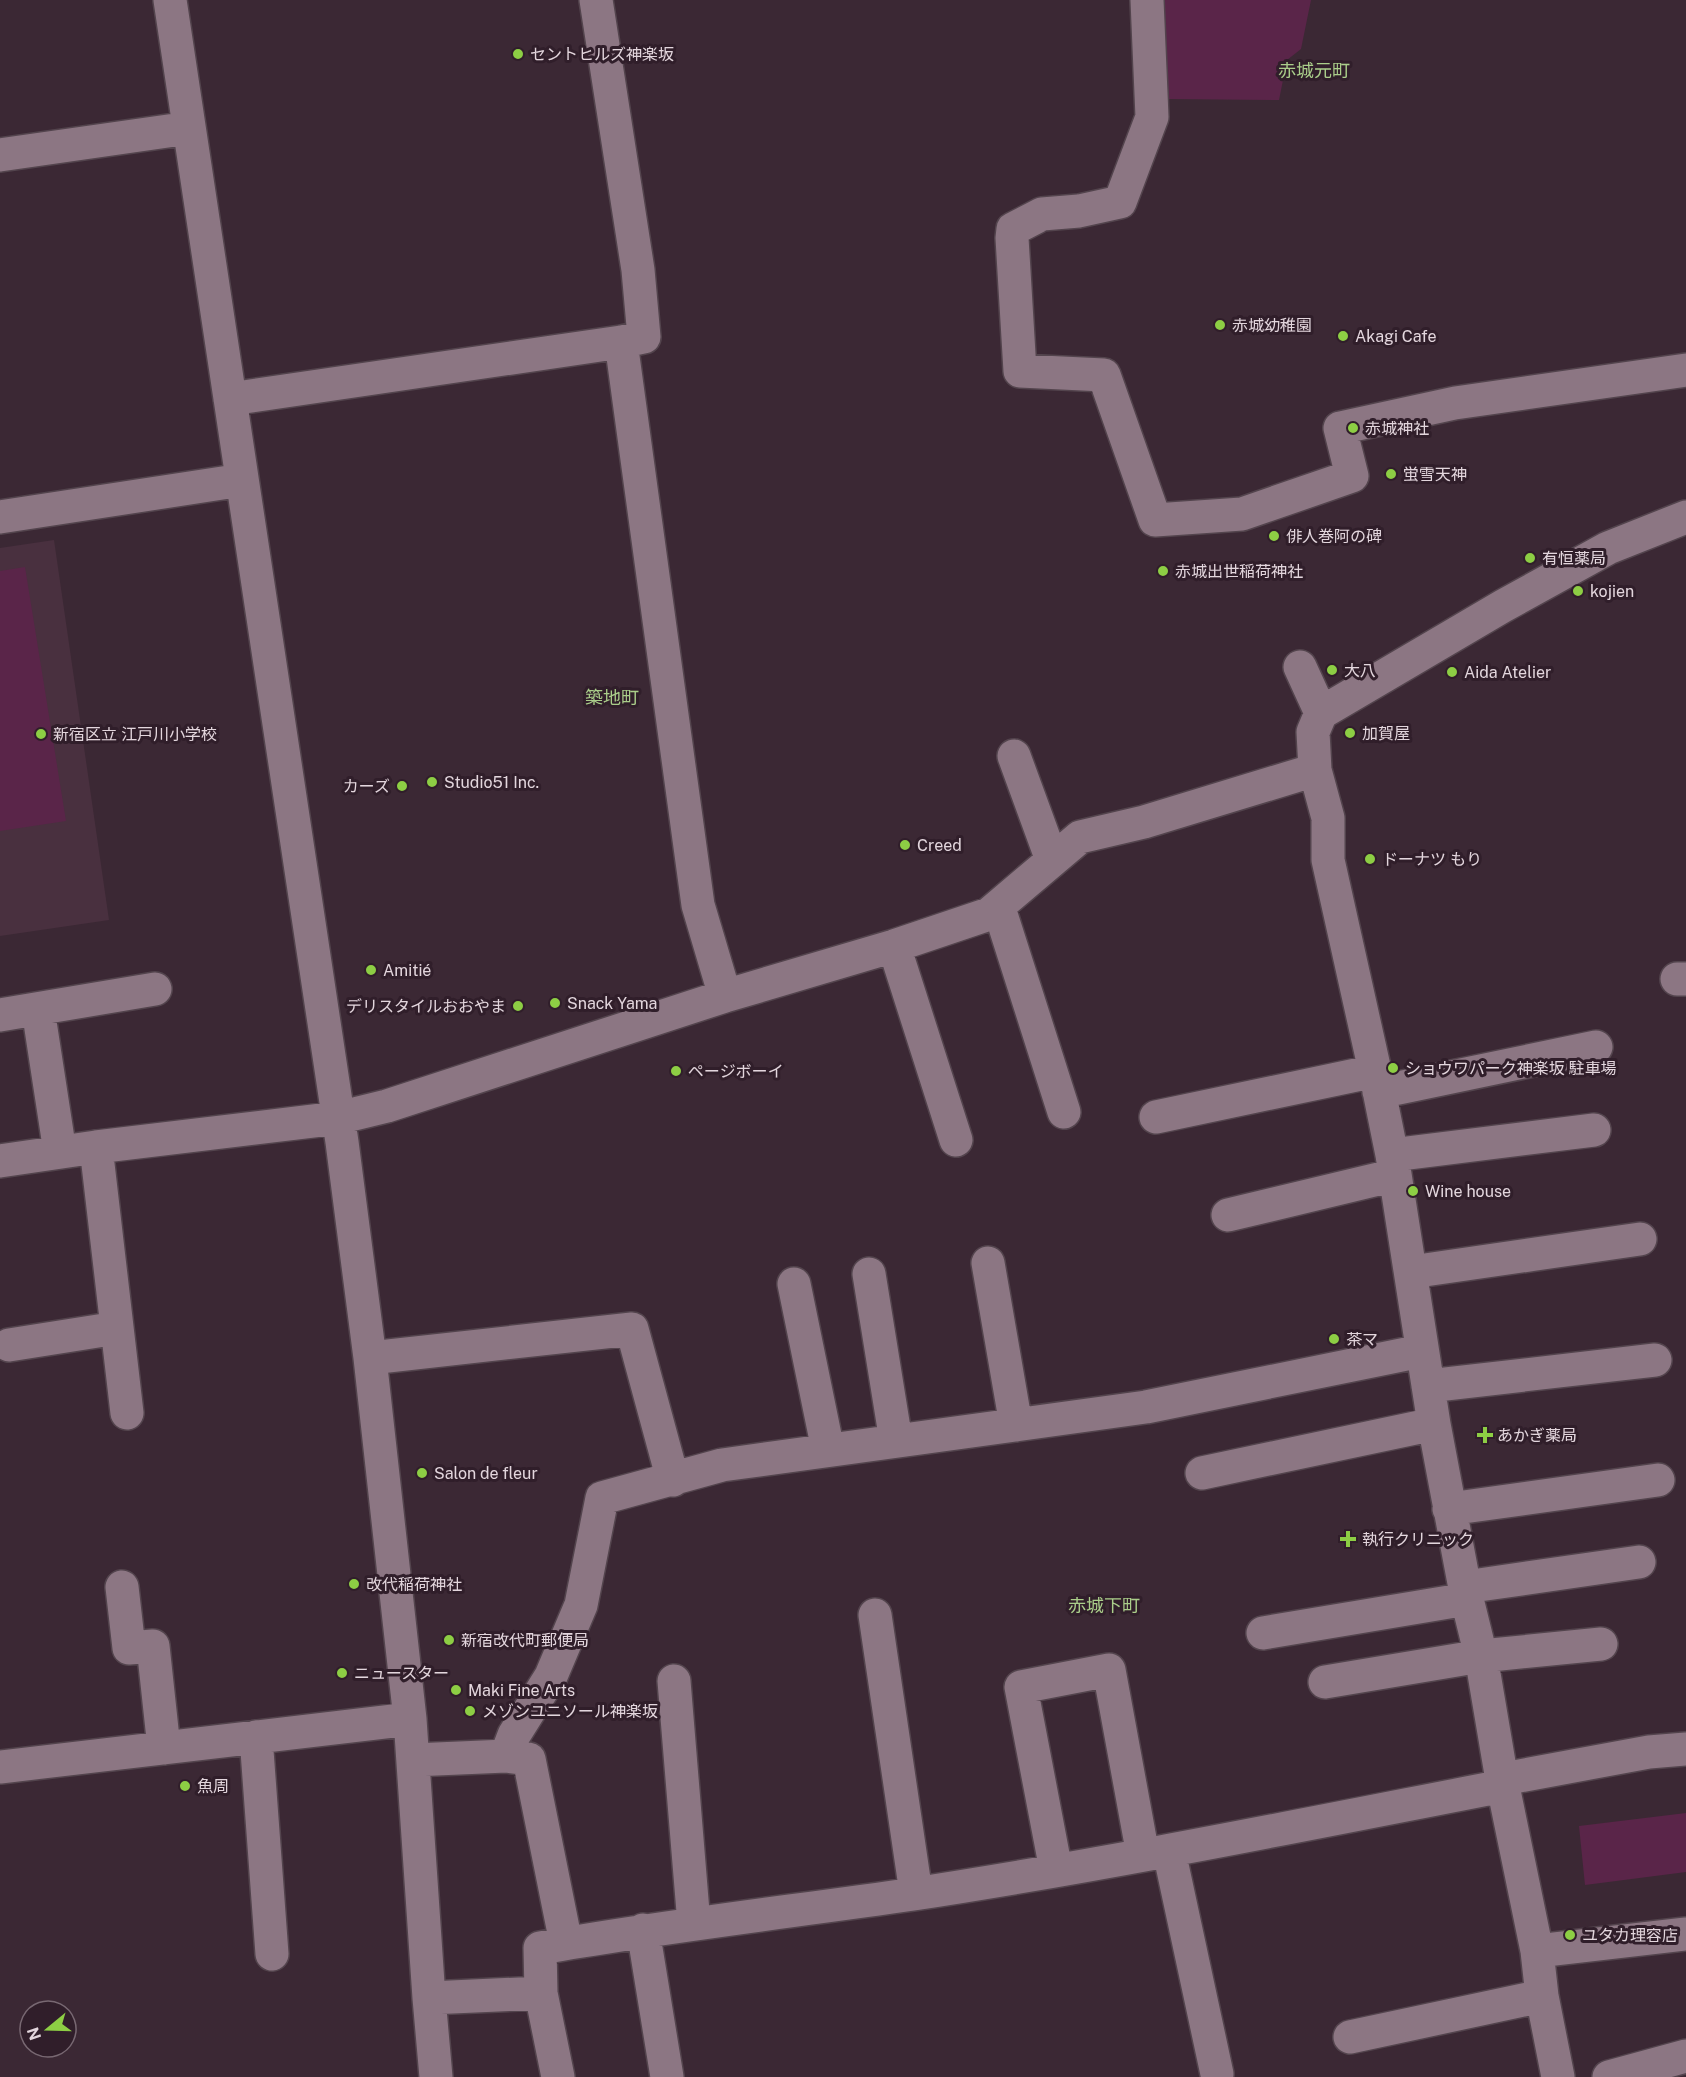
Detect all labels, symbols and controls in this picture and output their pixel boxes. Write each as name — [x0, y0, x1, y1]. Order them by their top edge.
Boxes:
place label: セントヒルズ神楽坂 — [530, 45, 674, 64]
marker: セントヒルズ神楽坂 — [511, 47, 525, 61]
district label: 赤城元町 — [1278, 60, 1350, 81]
place label: 赤城幼稚園 — [1232, 316, 1312, 335]
marker: 赤城幼稚園 — [1213, 318, 1227, 332]
place label: Akagi Cafe — [1355, 327, 1437, 346]
marker: Akagi Cafe — [1336, 329, 1350, 343]
place label: 赤城神社 — [1365, 419, 1429, 438]
marker: 赤城神社 — [1346, 421, 1360, 435]
place label: 蛍雪天神 — [1403, 465, 1467, 484]
marker: 蛍雪天神 — [1384, 467, 1398, 481]
place label: 俳人巻阿の碑 — [1286, 527, 1382, 546]
marker: 俳人巻阿の碑 — [1267, 529, 1281, 543]
place label: 有恒薬局 — [1542, 549, 1606, 568]
marker: 有恒薬局 — [1523, 551, 1537, 565]
place label: 赤城出世稲荷神社 — [1175, 562, 1303, 581]
marker: 赤城出世稲荷神社 — [1156, 564, 1170, 578]
place label: kojien — [1590, 582, 1634, 601]
marker: kojien — [1571, 584, 1585, 598]
place label: 大八 — [1344, 661, 1376, 680]
marker: 大八 — [1325, 663, 1339, 677]
place label: Aida Atelier — [1464, 663, 1551, 682]
marker: Aida Atelier — [1445, 665, 1459, 679]
district label: 築地町 — [585, 687, 639, 708]
place label: 加賀屋 — [1362, 724, 1410, 743]
place label: 新宿区立 江戸川小学校 — [53, 725, 217, 744]
marker: 加賀屋 — [1343, 726, 1357, 740]
marker: 新宿区立 江戸川小学校 — [34, 727, 48, 741]
place label: Studio51 Inc. — [444, 773, 539, 792]
marker: Studio51 Inc. — [425, 775, 439, 789]
place label: カーズ — [343, 777, 390, 796]
marker: カーズ — [395, 779, 409, 793]
place label: Creed — [917, 836, 962, 855]
marker: Creed — [898, 838, 912, 852]
place label: ドーナツ もり — [1382, 850, 1482, 869]
marker: ドーナツ もり — [1363, 852, 1377, 866]
place label: Amitié — [383, 961, 431, 980]
marker: Amitié — [364, 963, 378, 977]
place label: Snack Yama — [567, 994, 657, 1013]
marker: Snack Yama — [548, 996, 562, 1010]
place label: デリスタイルおおやま — [346, 997, 506, 1016]
marker: デリスタイルおおやま — [511, 999, 525, 1013]
place label: ショウワパーク神楽坂 駐車場 — [1405, 1059, 1617, 1078]
marker: ショウワパーク神楽坂 駐車場 — [1386, 1061, 1400, 1075]
place label: ページボーイ — [688, 1062, 784, 1081]
marker: ページボーイ — [669, 1064, 683, 1078]
place label: Wine house — [1425, 1182, 1511, 1201]
marker: Wine house — [1406, 1184, 1420, 1198]
place label: 茶マ — [1346, 1330, 1378, 1349]
marker: 茶マ — [1327, 1332, 1341, 1346]
place label: あかぎ薬局 — [1497, 1426, 1577, 1445]
marker: あかぎ薬局 — [1478, 1428, 1492, 1442]
place label: Salon de fleur — [434, 1464, 538, 1483]
marker: Salon de fleur — [415, 1466, 429, 1480]
marker: 執行クリニック — [1339, 1530, 1357, 1548]
place label: 執行クリニック — [1362, 1530, 1474, 1549]
place label: 改代稲荷神社 — [366, 1575, 462, 1594]
marker: 改代稲荷神社 — [347, 1577, 361, 1591]
district label: 赤城下町 — [1068, 1595, 1140, 1616]
place label: 新宿改代町郵便局 — [461, 1631, 589, 1650]
marker: 新宿改代町郵便局 — [442, 1633, 456, 1647]
place label: ニュースター — [354, 1664, 449, 1683]
marker: ニュースター — [335, 1666, 349, 1680]
place label: Maki Fine Arts — [468, 1681, 575, 1700]
marker: Maki Fine Arts — [449, 1683, 463, 1697]
place label: メゾンユニソール神楽坂 — [482, 1702, 658, 1721]
marker: メゾンユニソール神楽坂 — [463, 1704, 477, 1718]
place label: 魚周 — [197, 1777, 229, 1796]
marker: 魚周 — [178, 1779, 192, 1793]
place label: ユタカ理容店 — [1582, 1926, 1678, 1945]
marker: ユタカ理容店 — [1563, 1928, 1577, 1942]
north arrow — [18, 1999, 78, 2059]
text: N — [23, 2025, 45, 2043]

